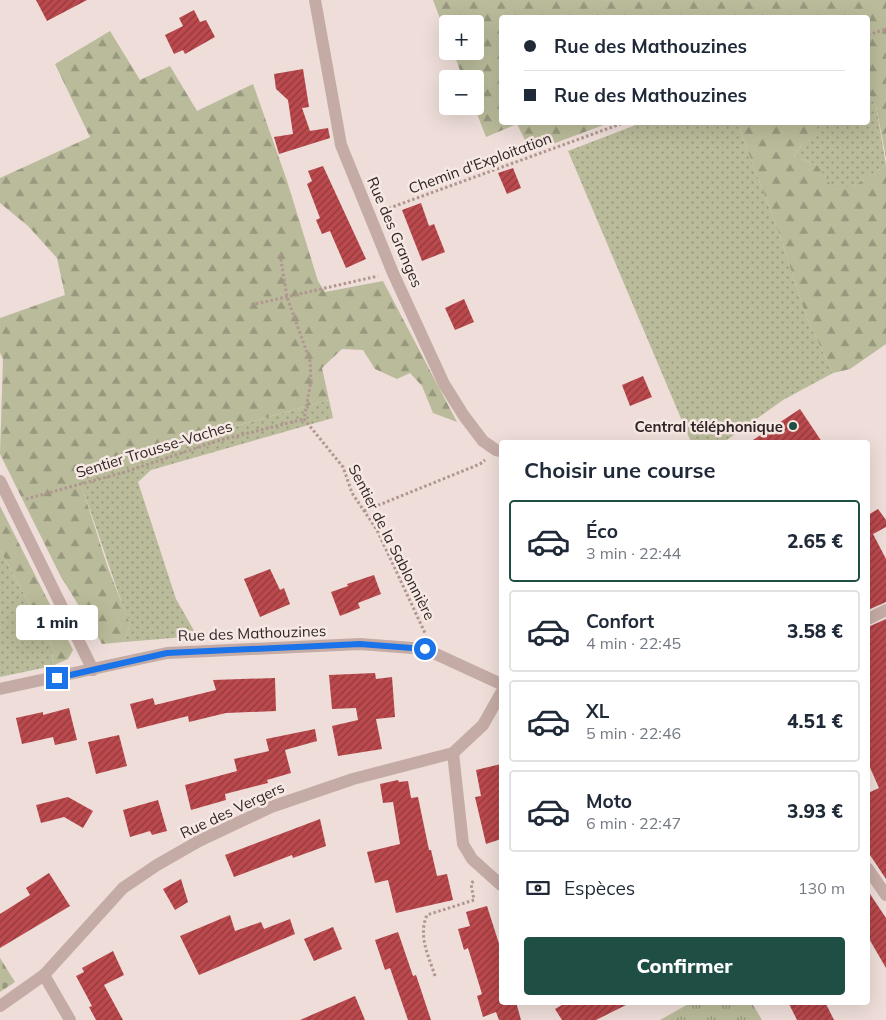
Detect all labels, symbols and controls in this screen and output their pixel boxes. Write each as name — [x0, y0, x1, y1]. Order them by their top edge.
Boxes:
map controls — [439, 15, 484, 115]
button: + — [439, 15, 484, 60]
text: Rue des Mathouzines — [554, 34, 747, 58]
button: − — [439, 70, 484, 115]
text: Rue des Mathouzines — [554, 83, 747, 107]
street label: Chemin d'Exploitation — [406, 128, 554, 198]
street label: Rue des Granges — [363, 174, 427, 290]
street label: Sentier Trousse-Vaches — [74, 416, 234, 482]
place label: Central téléphonique — [635, 417, 783, 436]
marker: Central téléphonique — [787, 420, 799, 432]
text: Choisir une course — [524, 456, 716, 484]
street label: Sentier de la Sablonnière — [344, 461, 440, 623]
icon: car — [526, 519, 571, 564]
text: Éco — [586, 519, 618, 543]
text: 2.65 € — [787, 529, 843, 553]
text: 3 min · 22:44 — [586, 543, 681, 563]
callout: 1 min — [16, 606, 98, 640]
icon: car — [526, 609, 571, 654]
text: Confort — [586, 609, 654, 633]
text: 1 min — [36, 612, 78, 632]
text: 3.58 € — [787, 619, 843, 643]
street label: Rue des Mathouzines — [177, 621, 327, 645]
text: 4 min · 22:45 — [586, 633, 681, 653]
route start — [414, 638, 436, 660]
route end — [46, 667, 68, 689]
icon: car — [526, 699, 571, 744]
text: XL — [586, 699, 609, 723]
text: 4.51 € — [787, 709, 843, 733]
text: 5 min · 22:46 — [586, 723, 681, 743]
street label: Rue des Vergers — [177, 778, 287, 842]
icon: car — [526, 789, 571, 834]
text: Moto — [586, 789, 632, 813]
text: 3.93 € — [787, 799, 843, 823]
text: 6 min · 22:47 — [586, 813, 681, 833]
icon: cash — [524, 874, 552, 902]
text: Espèces — [564, 876, 635, 900]
text: 130 m — [798, 878, 845, 898]
button: Confirmer — [524, 937, 845, 995]

